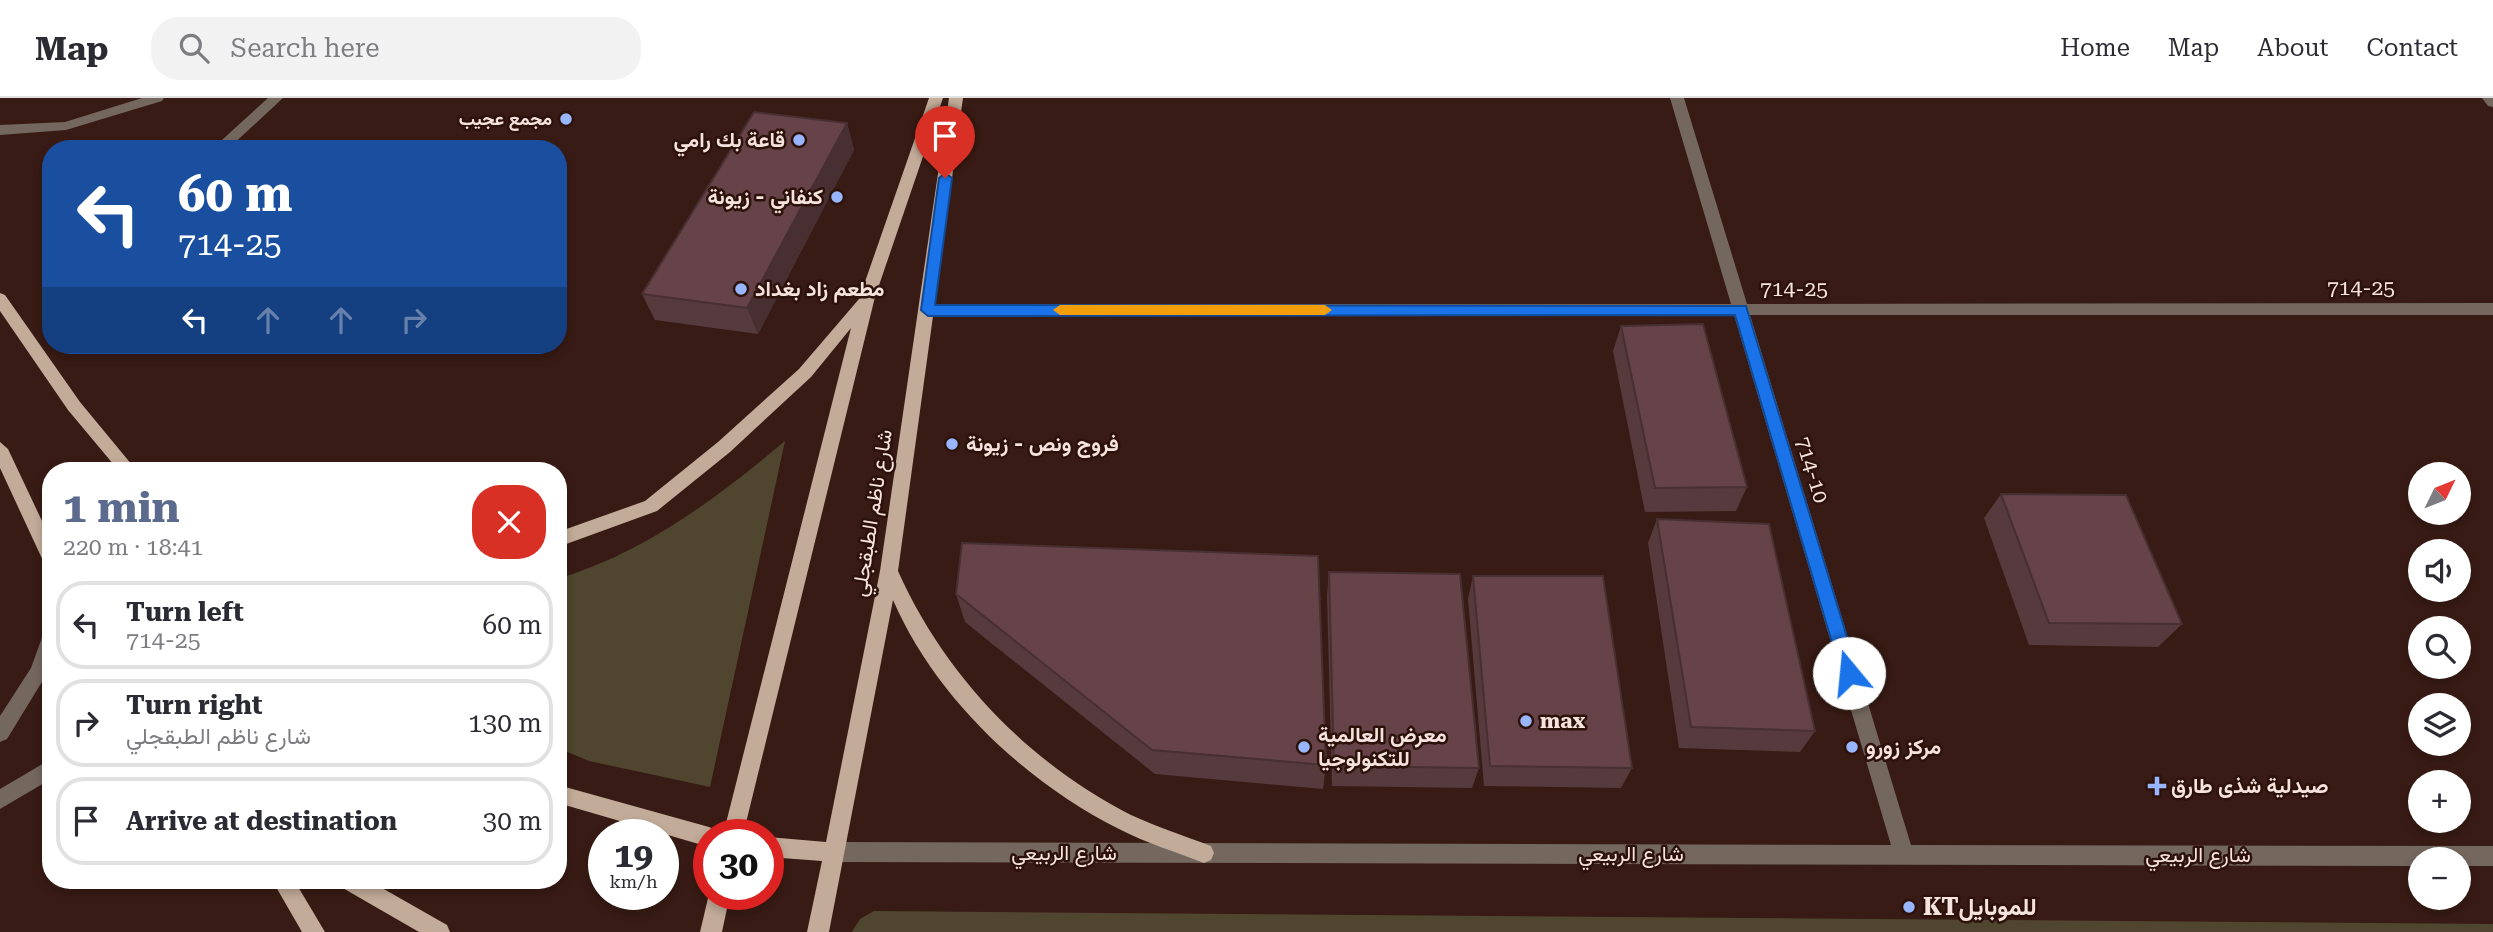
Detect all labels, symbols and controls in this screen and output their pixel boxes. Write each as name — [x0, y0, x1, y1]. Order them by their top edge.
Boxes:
search box — [151, 17, 641, 80]
text: Map — [35, 29, 109, 68]
icon: search — [175, 29, 213, 67]
text: Search here — [231, 33, 380, 63]
text: Home — [2060, 34, 2130, 62]
text: Map — [2168, 34, 2219, 62]
text: About — [2257, 34, 2328, 62]
text: Contact — [2366, 34, 2458, 62]
pin — [915, 106, 975, 178]
place label: مجمع عجيب — [459, 108, 552, 131]
marker: مجمع عجيب — [558, 111, 574, 127]
icon: arrive — [926, 117, 964, 155]
place label: قاعة بك رامي — [674, 128, 785, 157]
marker: قاعة بك رامي — [791, 132, 807, 148]
text: 60 m — [178, 166, 293, 223]
icon: left — [63, 168, 154, 259]
place label: كنفاني - زيونة — [707, 185, 823, 214]
marker: كنفاني - زيونة — [829, 189, 845, 205]
text: 714-25 — [178, 225, 282, 263]
street label: 714-25 — [2327, 276, 2395, 300]
place label: مطعم زاد بغداد — [755, 277, 885, 303]
street label: 714-25 — [1760, 277, 1828, 301]
marker: مطعم زاد بغداد — [733, 281, 749, 297]
icon: left — [176, 301, 214, 339]
icon: ahead — [249, 301, 287, 339]
icon: ahead — [322, 301, 360, 339]
icon: right — [395, 301, 433, 339]
street label: شارع ناظم الطبقجلي — [847, 428, 902, 599]
place label: فروج ونص - زيونة — [966, 432, 1119, 458]
street label: 714-10 — [1791, 434, 1833, 506]
marker: فروج ونص - زيونة — [944, 436, 960, 452]
north arrow — [2408, 462, 2471, 525]
map controls — [2408, 462, 2471, 910]
text: 1 min — [63, 483, 180, 532]
button: close — [472, 485, 546, 559]
text: 220 m · 18:41 — [63, 534, 203, 561]
button: sound — [2408, 539, 2471, 602]
text: Turn left — [126, 597, 244, 627]
icon: left — [67, 606, 105, 644]
text: 60 m — [483, 610, 542, 640]
button: search — [2408, 616, 2471, 679]
text: 714-25 — [126, 627, 201, 654]
position arrow — [1812, 636, 1886, 710]
text: Turn right — [126, 690, 262, 720]
button: layers — [2408, 693, 2471, 756]
icon: right — [67, 704, 105, 742]
text: 130 m — [468, 708, 542, 738]
place label: max — [1540, 709, 1586, 733]
marker: max — [1518, 713, 1534, 729]
text: شارع ناظم الطبقجلي — [126, 723, 311, 750]
place label: معرض العالمية للتكنولوجيا — [1318, 723, 1447, 772]
place label: مركز زورو — [1866, 735, 1941, 760]
marker: معرض العالمية للتكنولوجيا — [1296, 739, 1312, 755]
marker: مركز زورو — [1844, 739, 1860, 755]
button: + — [2408, 770, 2471, 833]
place label: صيدلية شذى طارق — [2171, 774, 2328, 799]
marker: صيدلية شذى طارق — [2149, 778, 2165, 794]
icon: arrive — [67, 802, 105, 840]
text: Arrive at destination — [126, 806, 397, 836]
text: 30 m — [483, 806, 542, 836]
speed limit sign: 30 — [693, 819, 784, 910]
text: 19 — [614, 835, 653, 876]
street label: شارع الربيعي — [1011, 841, 1117, 870]
street label: شارع الربيعي — [1578, 842, 1684, 871]
street label: شارع الربيعي — [2145, 843, 2251, 872]
button: − — [2408, 847, 2471, 910]
text: km/h — [609, 871, 658, 892]
place label: KTللموبايل — [1923, 893, 2037, 922]
marker: KTللموبايل — [1901, 899, 1917, 915]

